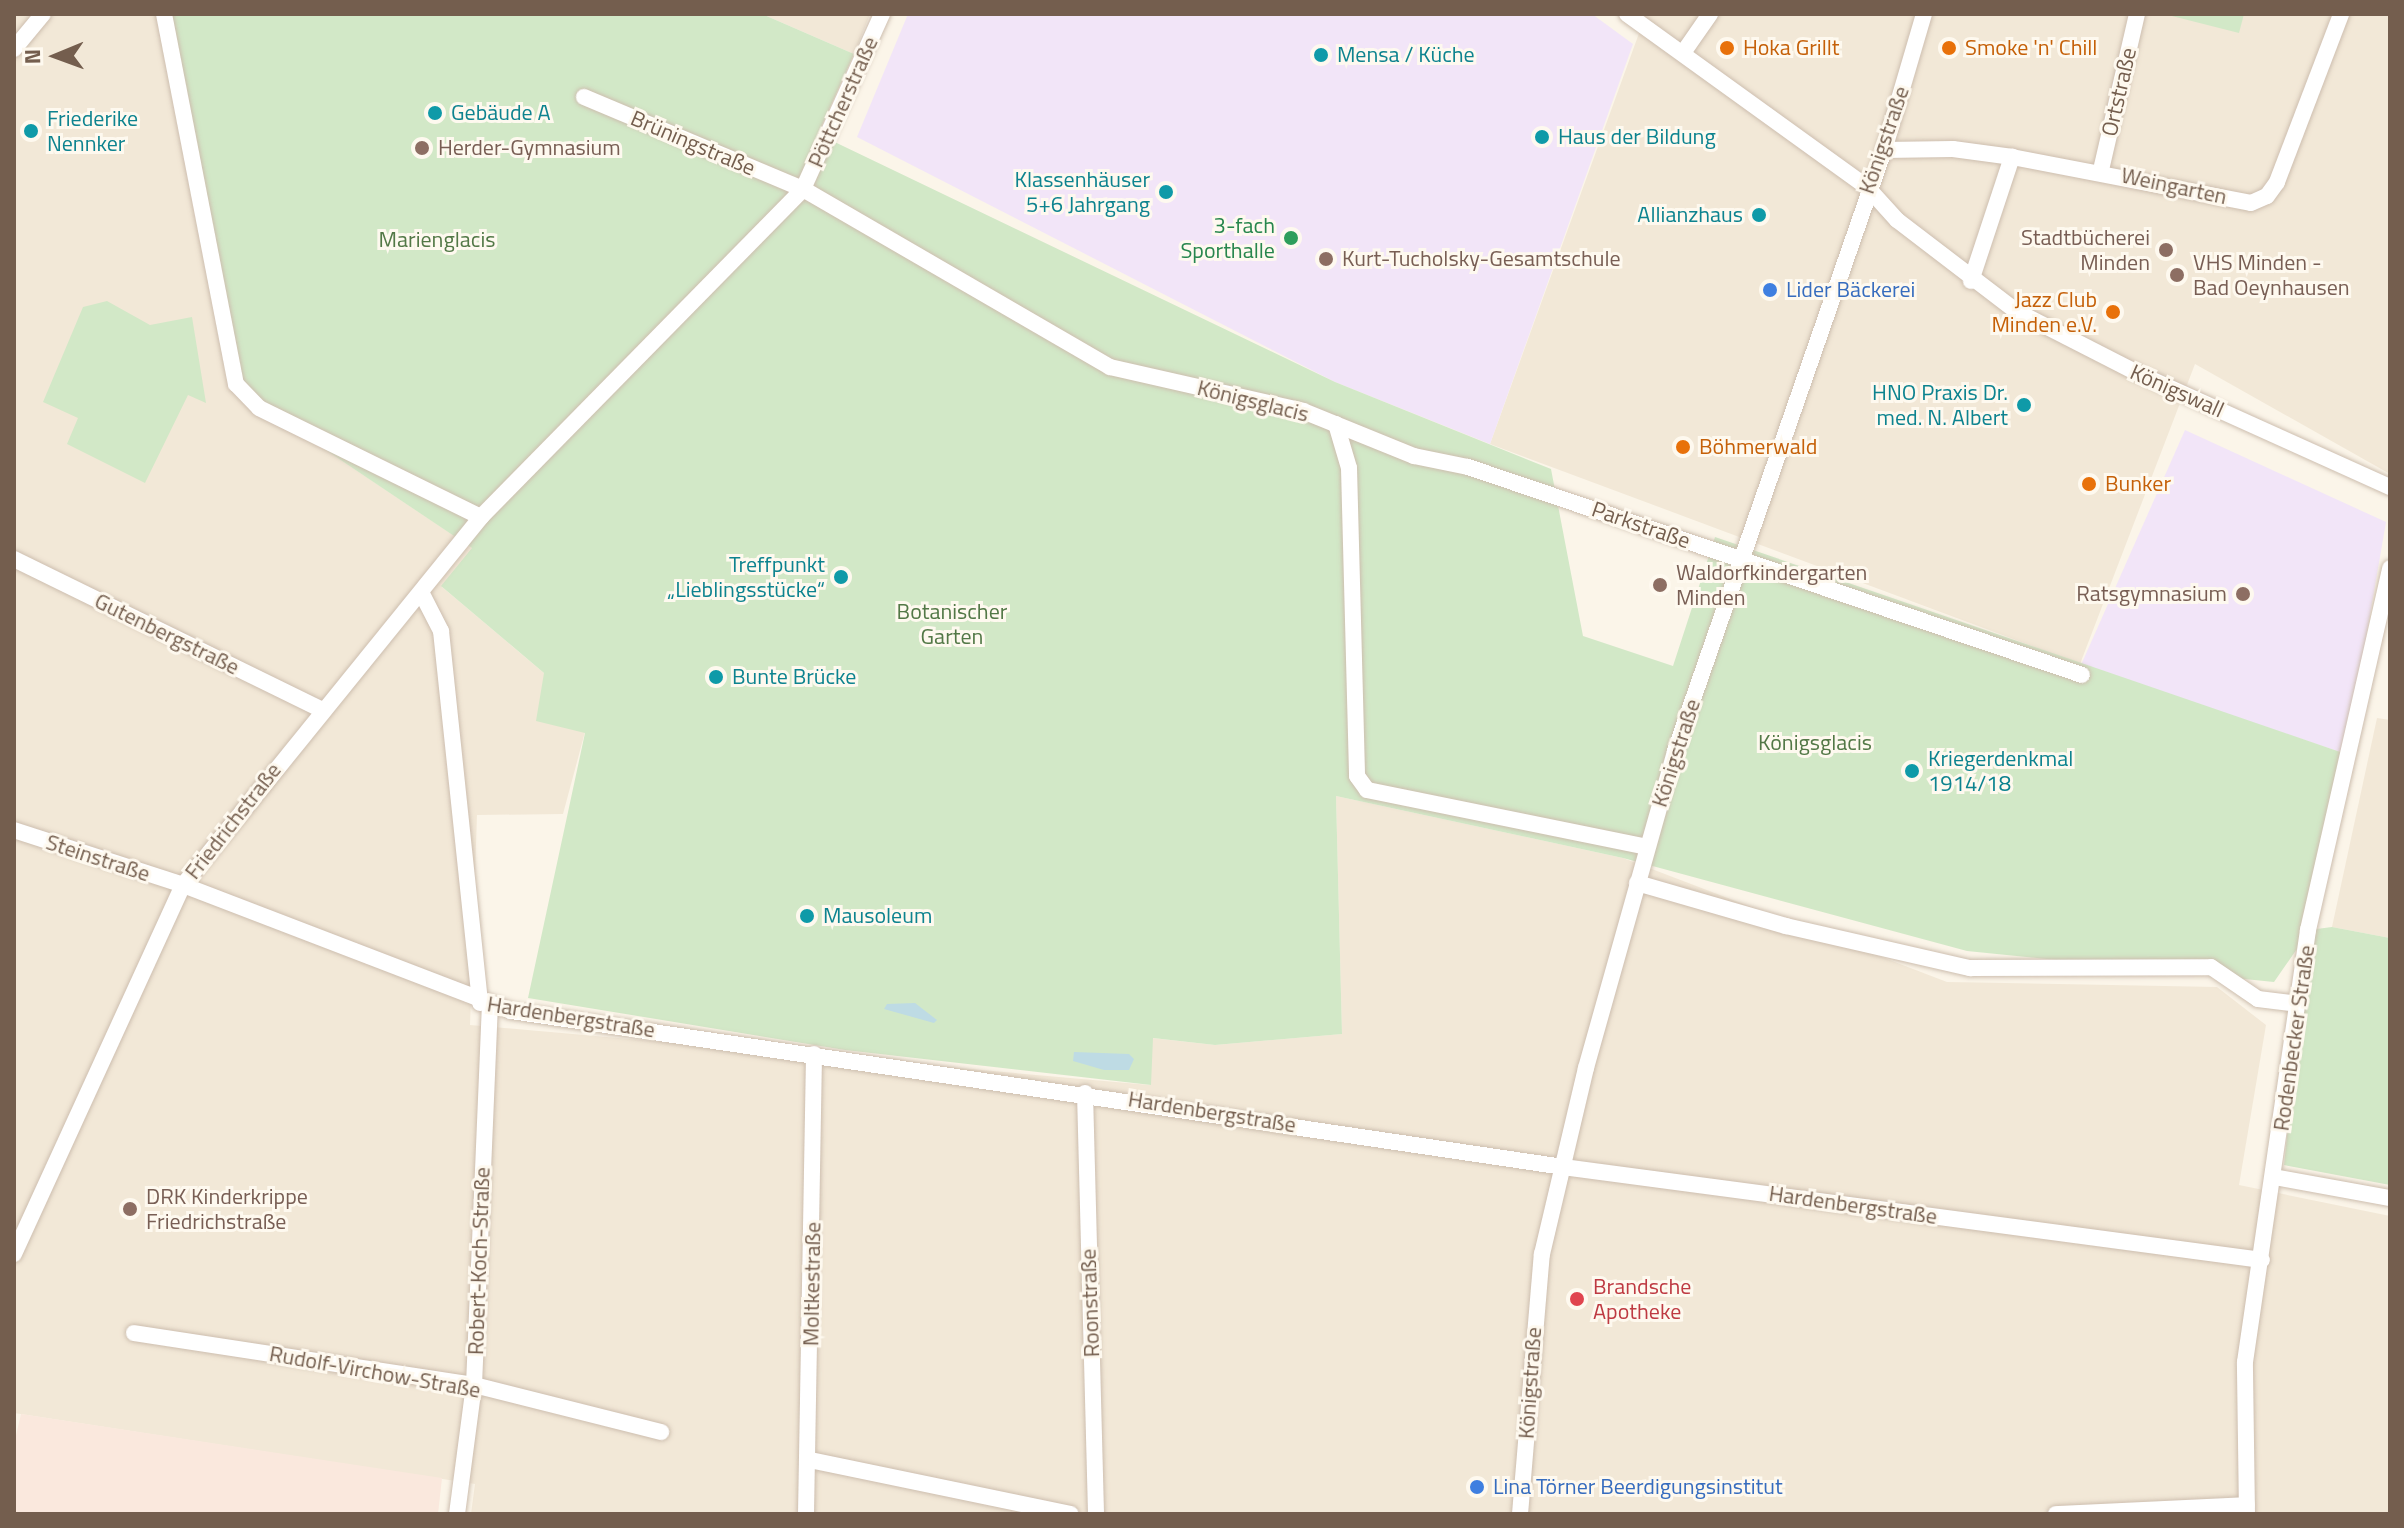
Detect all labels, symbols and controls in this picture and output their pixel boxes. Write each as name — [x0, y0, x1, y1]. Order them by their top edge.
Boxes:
north arrow — [16, 16, 96, 96]
street label: Pöttcherstraße — [802, 33, 884, 171]
place label: Hoka Grillt — [1743, 35, 1840, 61]
place label: Smoke 'n' Chill — [1965, 35, 2097, 61]
marker: Hoka Grillt — [1718, 39, 1736, 57]
marker: Smoke 'n' Chill — [1940, 39, 1958, 57]
place label: Mensa / Küche — [1337, 42, 1475, 68]
street label: Ortstraße — [2096, 45, 2142, 139]
marker: Mensa / Küche — [1312, 46, 1330, 64]
text: N — [15, 48, 49, 64]
street label: Königstraße — [1853, 83, 1915, 197]
place label: Gebäude A — [451, 100, 551, 126]
marker: Gebäude A — [426, 104, 444, 122]
place label: Friederike Nennker — [47, 105, 138, 156]
street label: Brüningstraße — [627, 105, 759, 181]
marker: Friederike Nennker — [22, 122, 40, 140]
place label: Haus der Bildung — [1558, 124, 1716, 150]
marker: Haus der Bildung — [1533, 128, 1551, 146]
place label: Herder-Gymnasium — [438, 135, 621, 161]
marker: Herder-Gymnasium — [413, 139, 431, 157]
street label: Weingarten — [2119, 162, 2229, 210]
place label: Klassenhäuser 5+6 Jahrgang — [1015, 166, 1150, 218]
marker: Klassenhäuser 5+6 Jahrgang — [1157, 183, 1175, 201]
place label: Allianzhaus — [1637, 202, 1743, 228]
marker: Allianzhaus — [1750, 206, 1768, 224]
place label: 3-fach Sporthalle — [1180, 212, 1275, 264]
place label: Stadtbücherei Minden — [2021, 224, 2150, 276]
park label: Marienglacis — [379, 227, 495, 253]
marker: 3-fach Sporthalle — [1282, 229, 1300, 247]
marker: Stadtbücherei Minden — [2157, 241, 2175, 259]
place label: Kurt-Tucholsky-Gesamtschule — [1342, 246, 1621, 272]
place label: VHS Minden - Bad Oeynhausen — [2193, 249, 2350, 300]
marker: Kurt-Tucholsky-Gesamtschule — [1317, 250, 1335, 268]
marker: VHS Minden - Bad Oeynhausen — [2168, 266, 2186, 284]
place label: Lider Bäckerei — [1786, 277, 1915, 303]
marker: Lider Bäckerei — [1761, 281, 1779, 299]
place label: Jazz Club Minden e.V. — [1991, 286, 2097, 338]
marker: Jazz Club Minden e.V. — [2104, 303, 2122, 321]
street label: Königswall — [2126, 359, 2228, 423]
street label: Königsglacis — [1195, 374, 1311, 428]
place label: HNO Praxis Dr. med. N. Albert — [1872, 379, 2008, 430]
marker: HNO Praxis Dr. med. N. Albert — [2015, 396, 2033, 414]
place label: Böhmerwald — [1699, 434, 1817, 460]
marker: Böhmerwald — [1674, 438, 1692, 456]
place label: Bunker — [2105, 471, 2171, 497]
marker: Bunker — [2080, 475, 2098, 493]
street label: Parkstraße — [1588, 496, 1694, 554]
place label: Treffpunkt „Lieblingsstücke“ — [667, 551, 825, 602]
place label: Waldorfkindergarten Minden — [1676, 559, 1867, 610]
marker: Treffpunkt „Lieblingsstücke“ — [832, 568, 850, 586]
marker: Waldorfkindergarten Minden — [1651, 576, 1669, 594]
place label: Ratsgymnasium — [2076, 581, 2227, 607]
marker: Ratsgymnasium — [2234, 585, 2252, 603]
street label: Gutenbergstraße — [90, 588, 244, 680]
park label: Botanischer Garten — [897, 598, 1007, 650]
place label: Bunte Brücke — [732, 664, 856, 690]
marker: Bunte Brücke — [707, 668, 725, 686]
street label: Königstraße — [1646, 696, 1706, 810]
park label: Königsglacis — [1758, 730, 1872, 756]
place label: Kriegerdenkmal 1914/18 — [1928, 745, 2073, 796]
street label: Friedrichstraße — [179, 758, 287, 884]
marker: Kriegerdenkmal 1914/18 — [1903, 762, 1921, 780]
street label: Steinstraße — [43, 829, 153, 887]
place label: Mausoleum — [823, 903, 932, 929]
marker: Mausoleum — [798, 907, 816, 925]
street label: Rodenbecker Straße — [2268, 943, 2320, 1133]
street label: Hardenbergstraße — [485, 991, 657, 1043]
street label: Hardenbergstraße — [1126, 1086, 1298, 1138]
street label: Robert-Koch-Straße — [463, 1167, 495, 1355]
street label: Hardenbergstraße — [1767, 1180, 1939, 1230]
place label: DRK Kinderkrippe Friedrichstraße — [146, 1183, 308, 1234]
marker: DRK Kinderkrippe Friedrichstraße — [121, 1200, 139, 1218]
street label: Moltkestraße — [798, 1222, 826, 1346]
street label: Roonstraße — [1075, 1248, 1105, 1358]
place label: Brandsche Apotheke — [1593, 1273, 1691, 1324]
marker: Brandsche Apotheke — [1568, 1290, 1586, 1308]
street label: Königstraße — [1513, 1326, 1547, 1440]
street label: Rudolf-Virchow-Straße — [267, 1340, 483, 1404]
place label: Lina Törner Beerdigungsinstitut — [1493, 1474, 1783, 1500]
marker: Lina Törner Beerdigungsinstitut — [1468, 1478, 1486, 1496]

